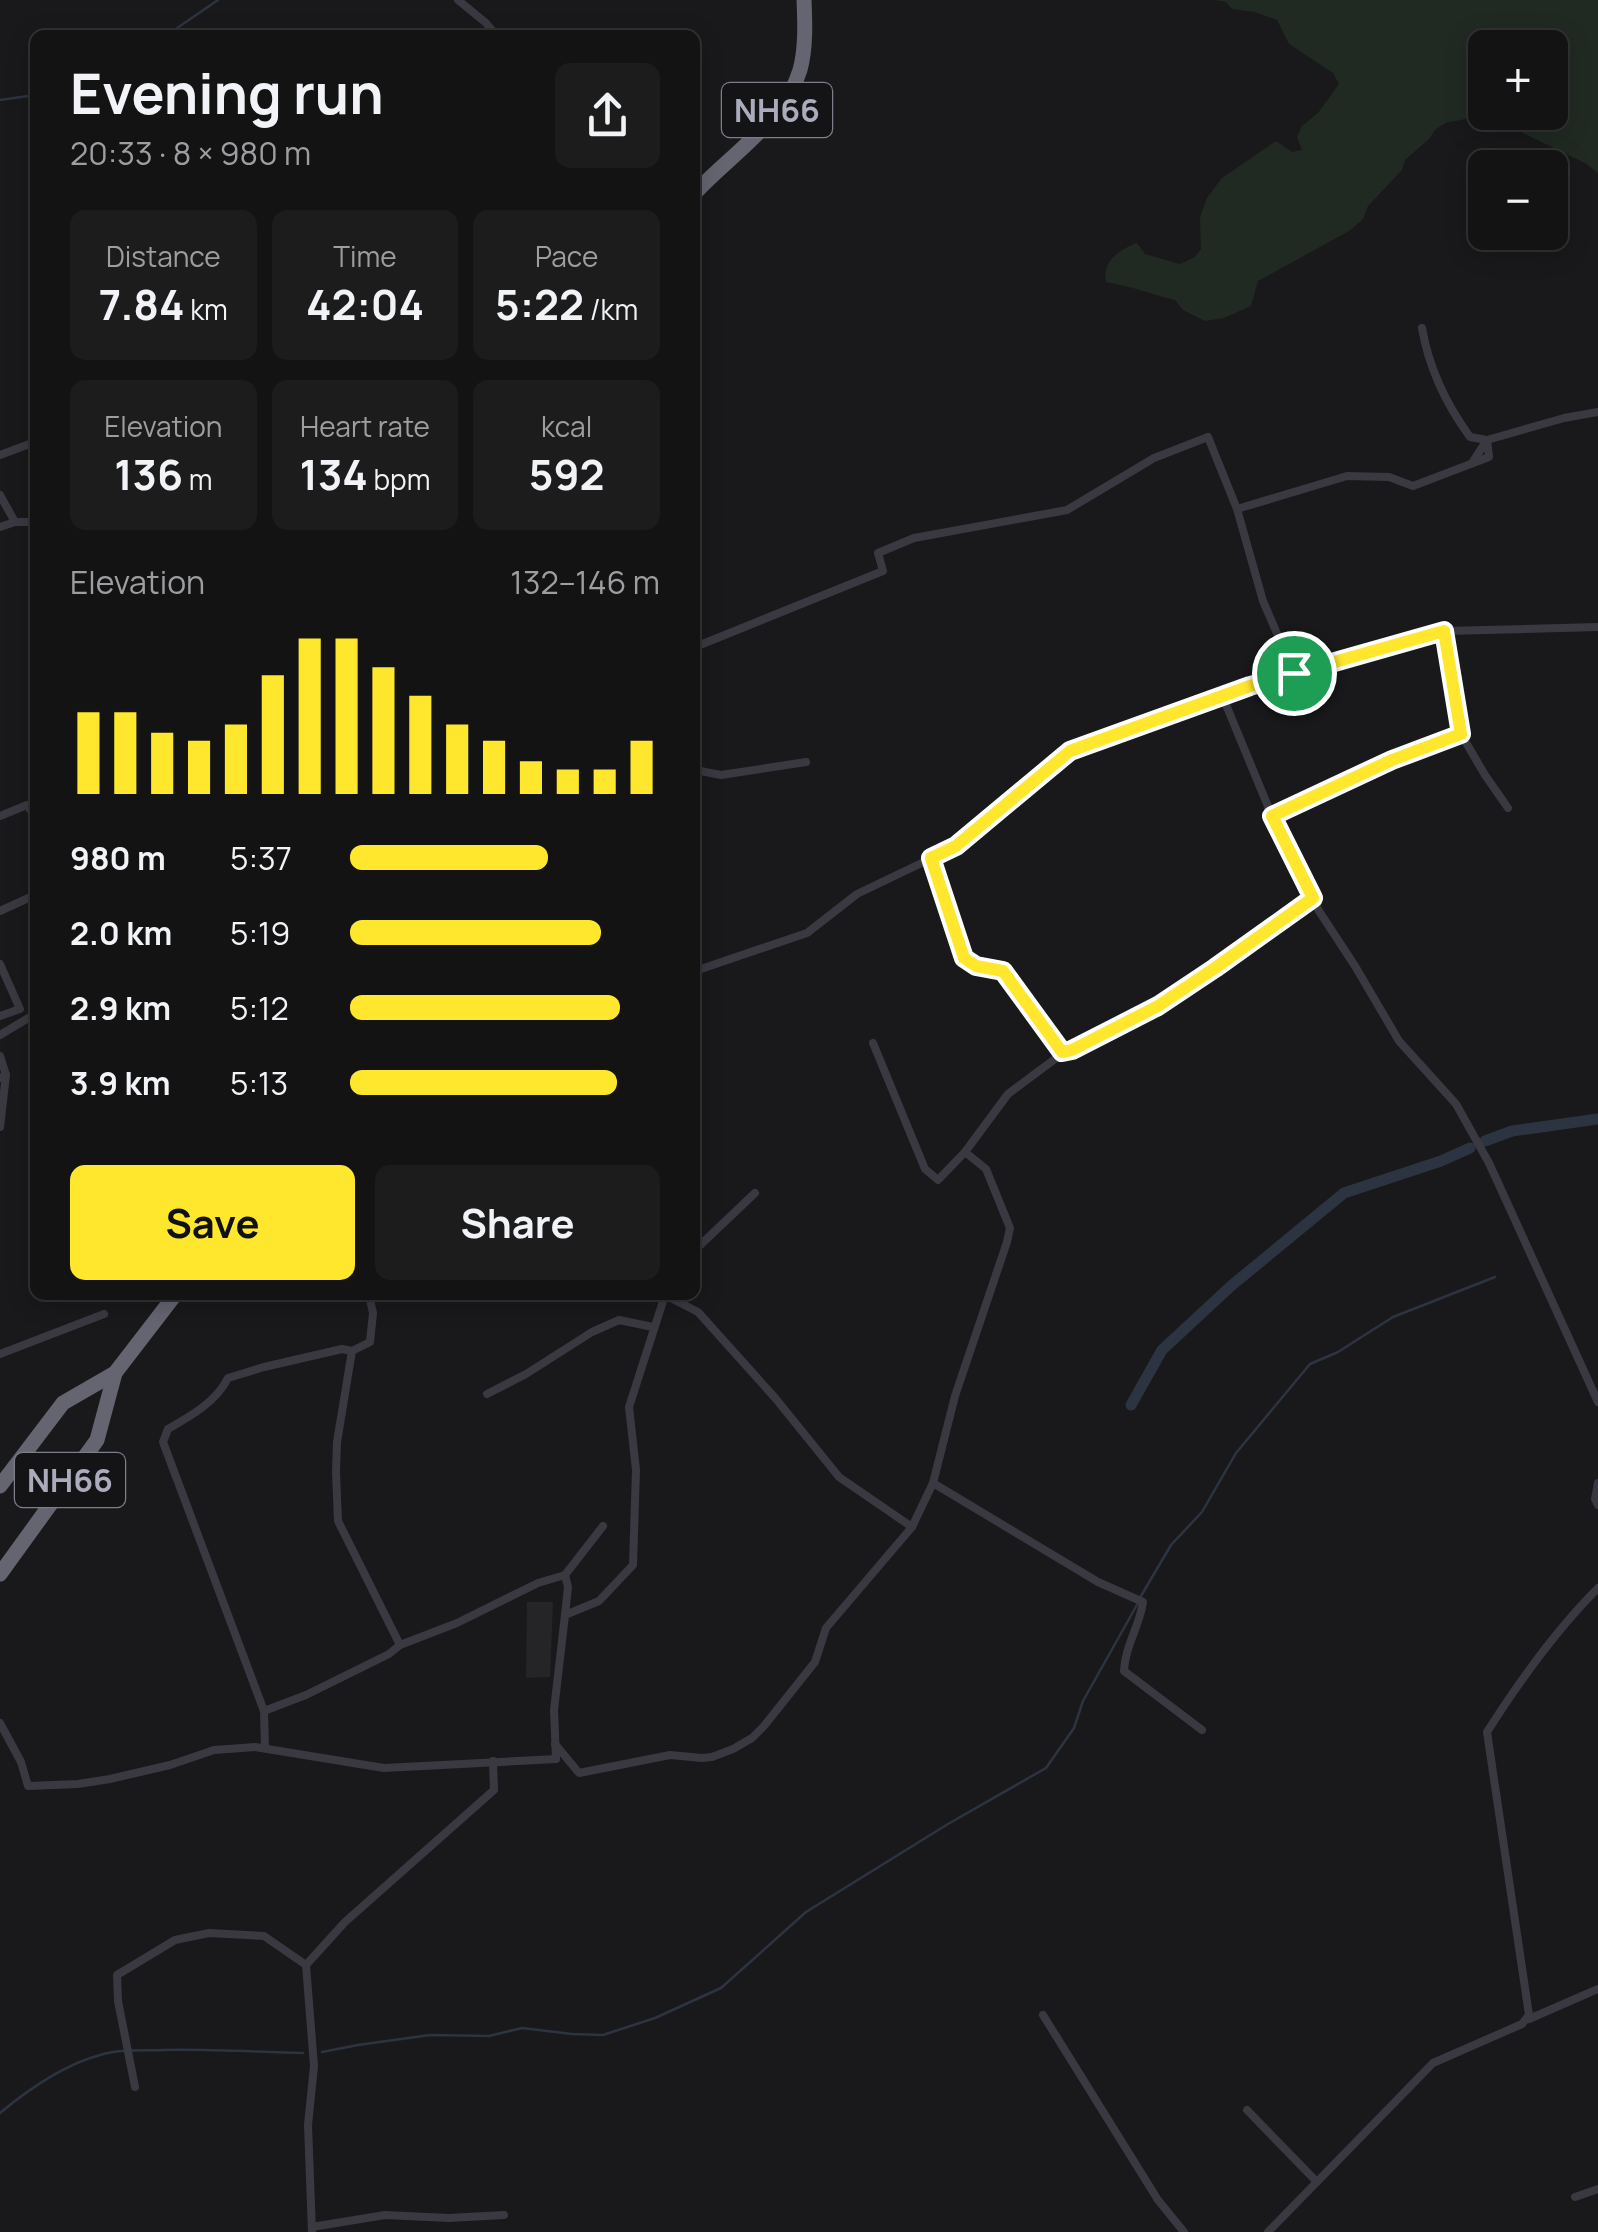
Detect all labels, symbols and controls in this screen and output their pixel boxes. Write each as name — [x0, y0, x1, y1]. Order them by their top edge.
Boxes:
map controls — [1468, 30, 1568, 250]
button: + — [1468, 30, 1568, 130]
text: Evening run — [70, 55, 384, 131]
button: share — [555, 63, 660, 168]
road number: NH66 — [722, 83, 832, 137]
text: 20:33 · 8 × 980 m — [70, 131, 311, 175]
button: − — [1468, 150, 1568, 250]
text: Distance — [106, 237, 221, 275]
text: Time — [333, 237, 397, 275]
text: Pace — [535, 237, 598, 275]
text: 7.84 — [99, 275, 185, 333]
text: 42:04 — [306, 275, 424, 333]
text: 5:22 — [495, 275, 584, 333]
text: km — [185, 290, 228, 328]
text: /km — [584, 290, 638, 328]
text: Elevation — [104, 407, 222, 445]
text: Heart rate — [300, 407, 430, 445]
text: kcal — [541, 407, 592, 445]
text: 136 — [114, 445, 183, 503]
text: 134 — [300, 445, 368, 503]
text: 592 — [529, 445, 605, 503]
text: m — [183, 460, 212, 498]
text: bpm — [368, 460, 430, 498]
text: Elevation — [70, 560, 205, 604]
text: 132–146 m — [510, 560, 660, 604]
pin — [1252, 631, 1337, 716]
icon: arrive — [1267, 646, 1322, 701]
text: 980 m — [70, 836, 166, 880]
text: 5:37 — [230, 836, 292, 880]
text: 2.0 km — [70, 911, 172, 955]
text: 5:19 — [230, 911, 290, 955]
text: 2.9 km — [70, 986, 171, 1030]
text: 5:12 — [230, 986, 289, 1030]
text: 3.9 km — [70, 1061, 171, 1105]
text: 5:13 — [230, 1061, 288, 1105]
button: Save — [70, 1165, 355, 1280]
button: Share — [375, 1165, 660, 1280]
road number: NH66 — [15, 1453, 125, 1507]

